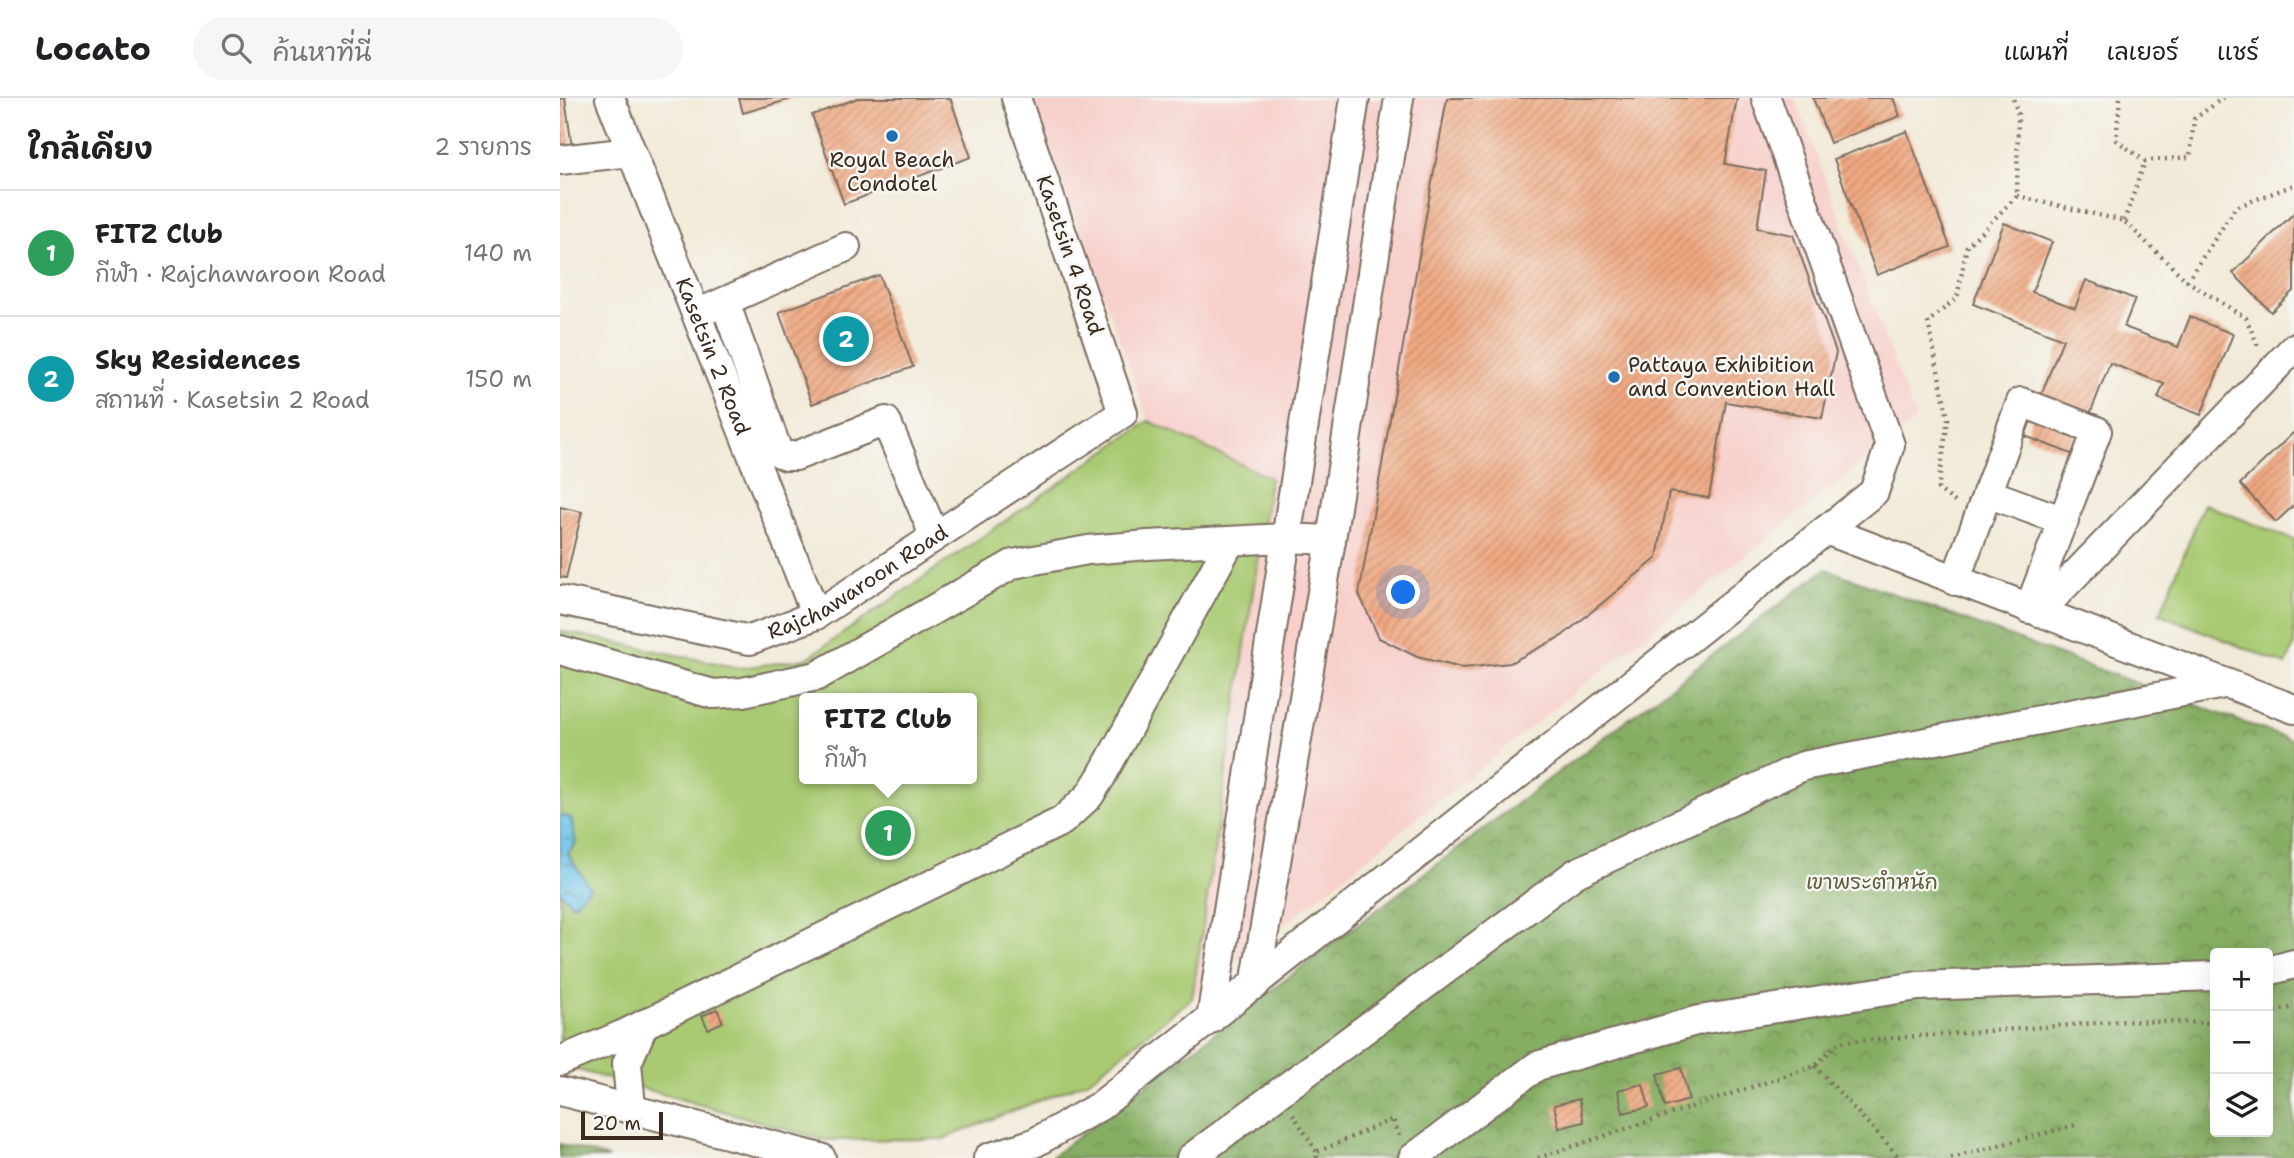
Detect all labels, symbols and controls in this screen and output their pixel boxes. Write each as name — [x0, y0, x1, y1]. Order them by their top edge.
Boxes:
search box — [193, 17, 683, 80]
text: Locato — [35, 26, 151, 71]
icon: search — [217, 29, 255, 67]
text: ค้นหาที่นี่ — [273, 34, 372, 69]
text: แผนที่ — [2004, 36, 2069, 68]
text: เลเยอร์ — [2107, 36, 2179, 68]
text: แชร์ — [2217, 36, 2259, 68]
text: ใกล้เคียง — [28, 128, 153, 169]
marker: Royal Beach Condotel — [884, 128, 900, 144]
text: 2 รายการ — [434, 132, 532, 162]
place label: Royal Beach Condotel — [829, 146, 955, 198]
street label: Kasetsin 4 Road — [1030, 171, 1110, 339]
text: FITZ Club — [95, 216, 223, 251]
text: 1 — [46, 238, 56, 268]
text: 140 m — [464, 238, 532, 268]
text: กีฬา · Rajchawaroon Road — [95, 259, 386, 289]
street label: Kasetsin 2 Road — [669, 273, 757, 439]
pin: 2 — [823, 313, 869, 365]
text: Sky Residences — [95, 342, 301, 377]
place label: Pattaya Exhibition and Convention Hall — [1628, 351, 1836, 403]
text: 2 — [43, 364, 59, 394]
text: 150 m — [465, 364, 532, 394]
marker: Pattaya Exhibition and Convention Hall — [1606, 369, 1622, 385]
text: สถานที่ · Kasetsin 2 Road — [95, 385, 370, 415]
street label: Rajchawaroon Road — [764, 518, 953, 646]
your location — [1386, 575, 1420, 609]
popup — [799, 693, 977, 784]
text: FITZ Club — [824, 701, 952, 736]
text: กีฬา — [824, 744, 867, 774]
pin: 1 — [865, 807, 911, 859]
park label: เขาพระตำหนัก — [1806, 868, 1938, 896]
map controls — [2210, 948, 2273, 1137]
button: + — [2210, 948, 2273, 1011]
button: − — [2210, 1011, 2273, 1074]
button: layers — [2210, 1074, 2273, 1137]
scale bar — [581, 1109, 663, 1141]
text: 20 m — [592, 1111, 641, 1136]

